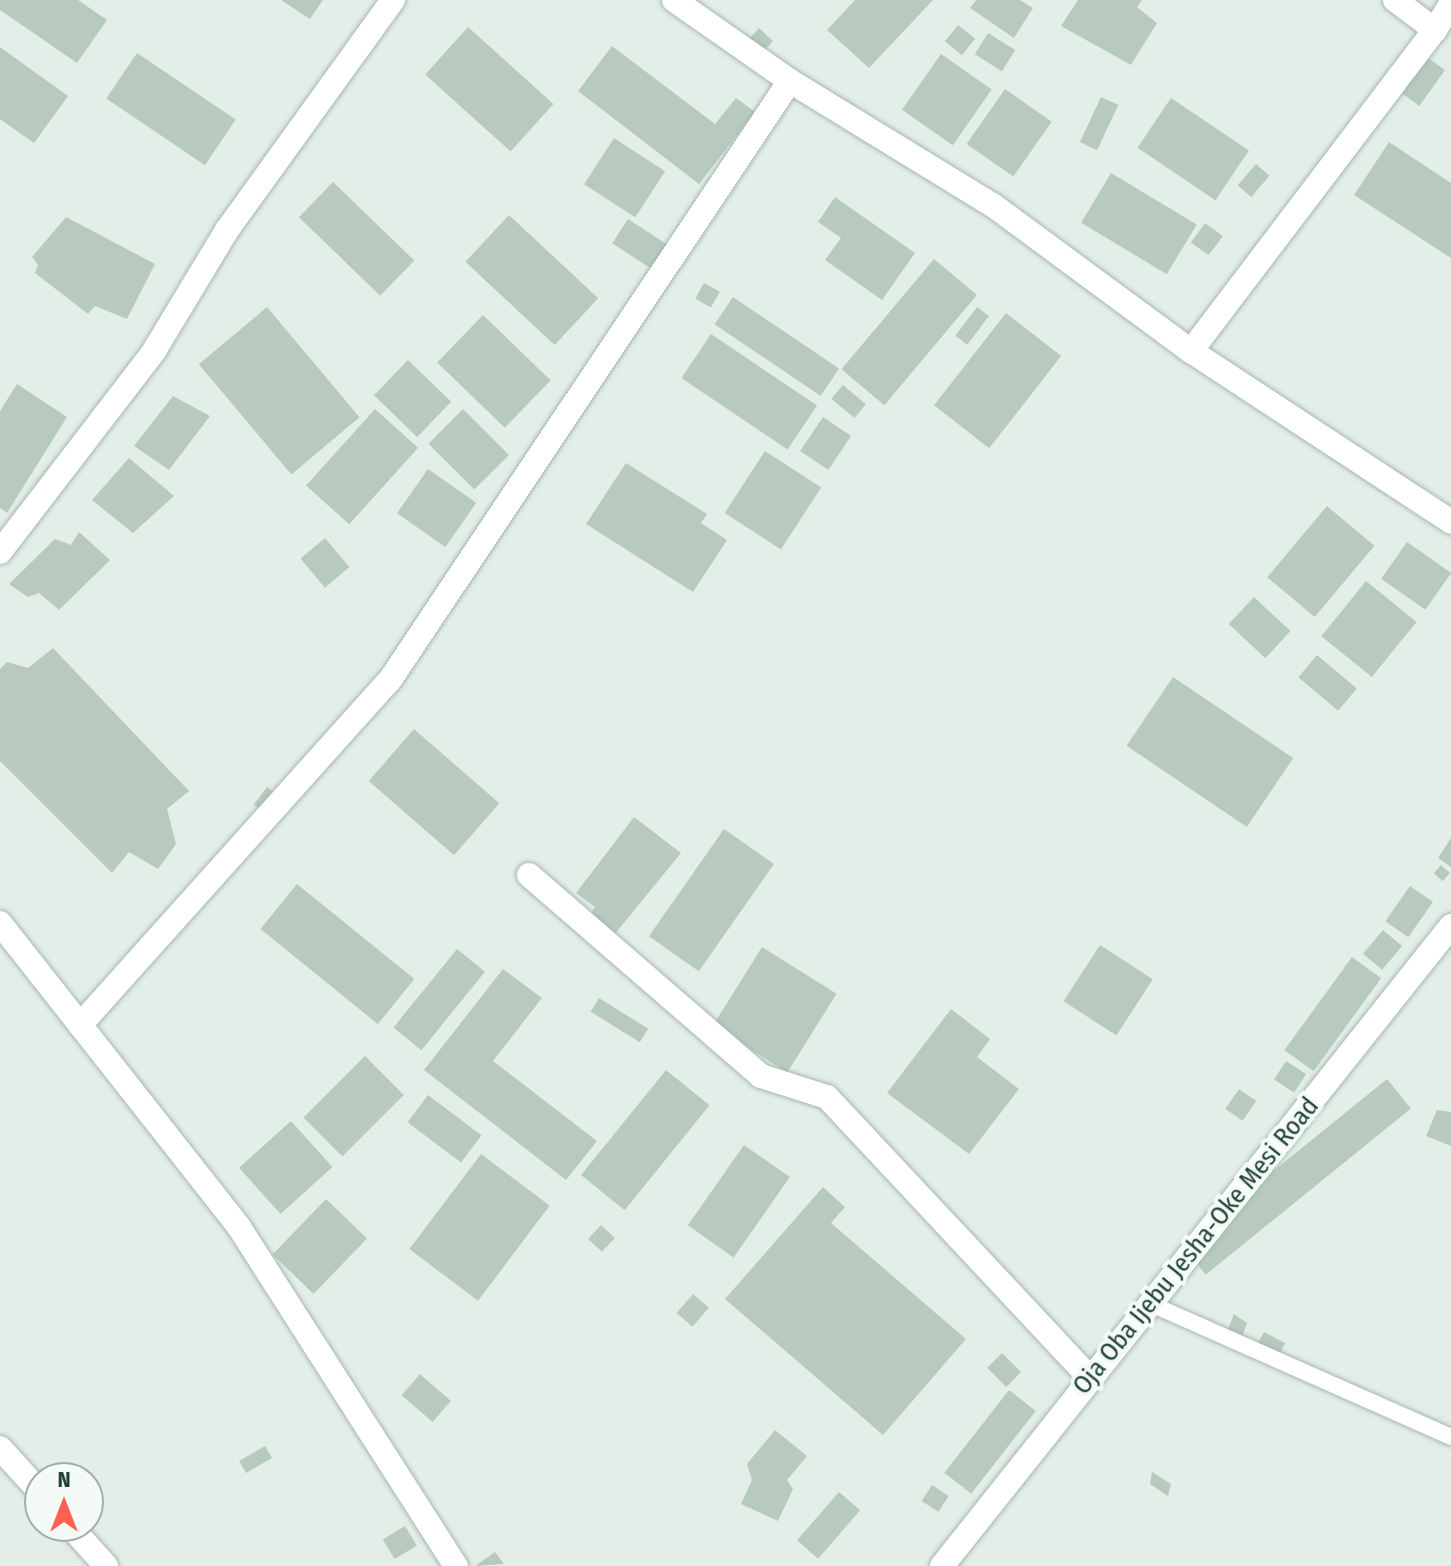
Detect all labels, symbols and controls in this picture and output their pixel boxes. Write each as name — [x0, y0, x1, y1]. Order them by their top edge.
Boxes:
street label: Oja Oba Ijebu Jesha-Oke Mesi Road — [1066, 1091, 1326, 1401]
north arrow — [24, 1462, 104, 1542]
text: N — [57, 1466, 71, 1493]

